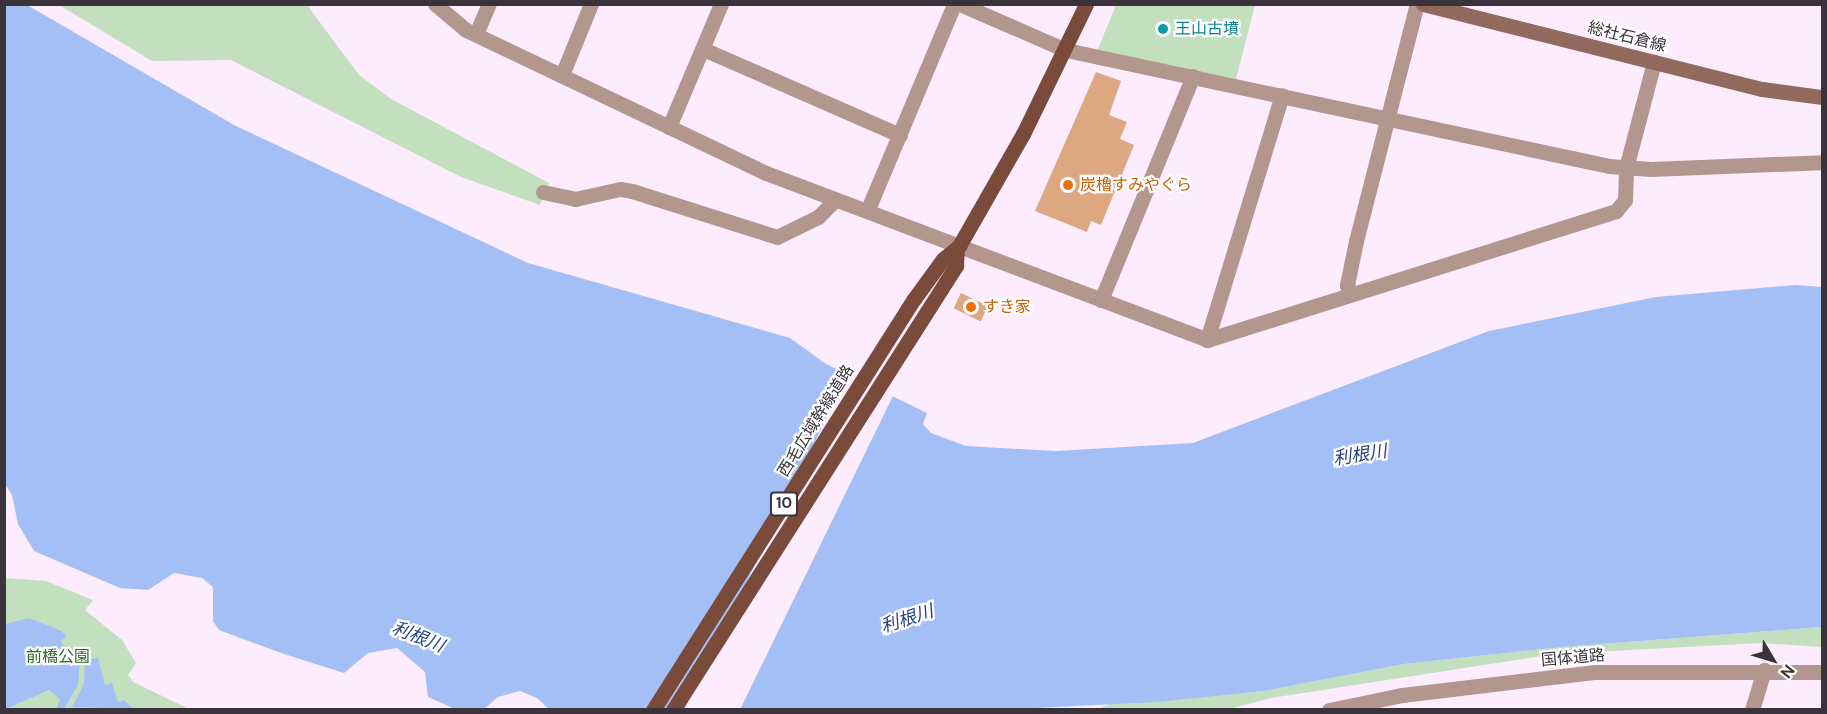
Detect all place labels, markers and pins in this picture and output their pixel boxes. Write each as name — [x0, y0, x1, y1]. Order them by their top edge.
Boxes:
place label: 王山古墳 — [1175, 19, 1239, 39]
marker: 王山古墳 — [1156, 22, 1170, 36]
place label: 炭櫓すみやぐら — [1080, 175, 1192, 195]
marker: 炭櫓すみやぐら — [1061, 178, 1075, 192]
place label: すき家 — [983, 297, 1031, 317]
marker: すき家 — [964, 300, 978, 314]

